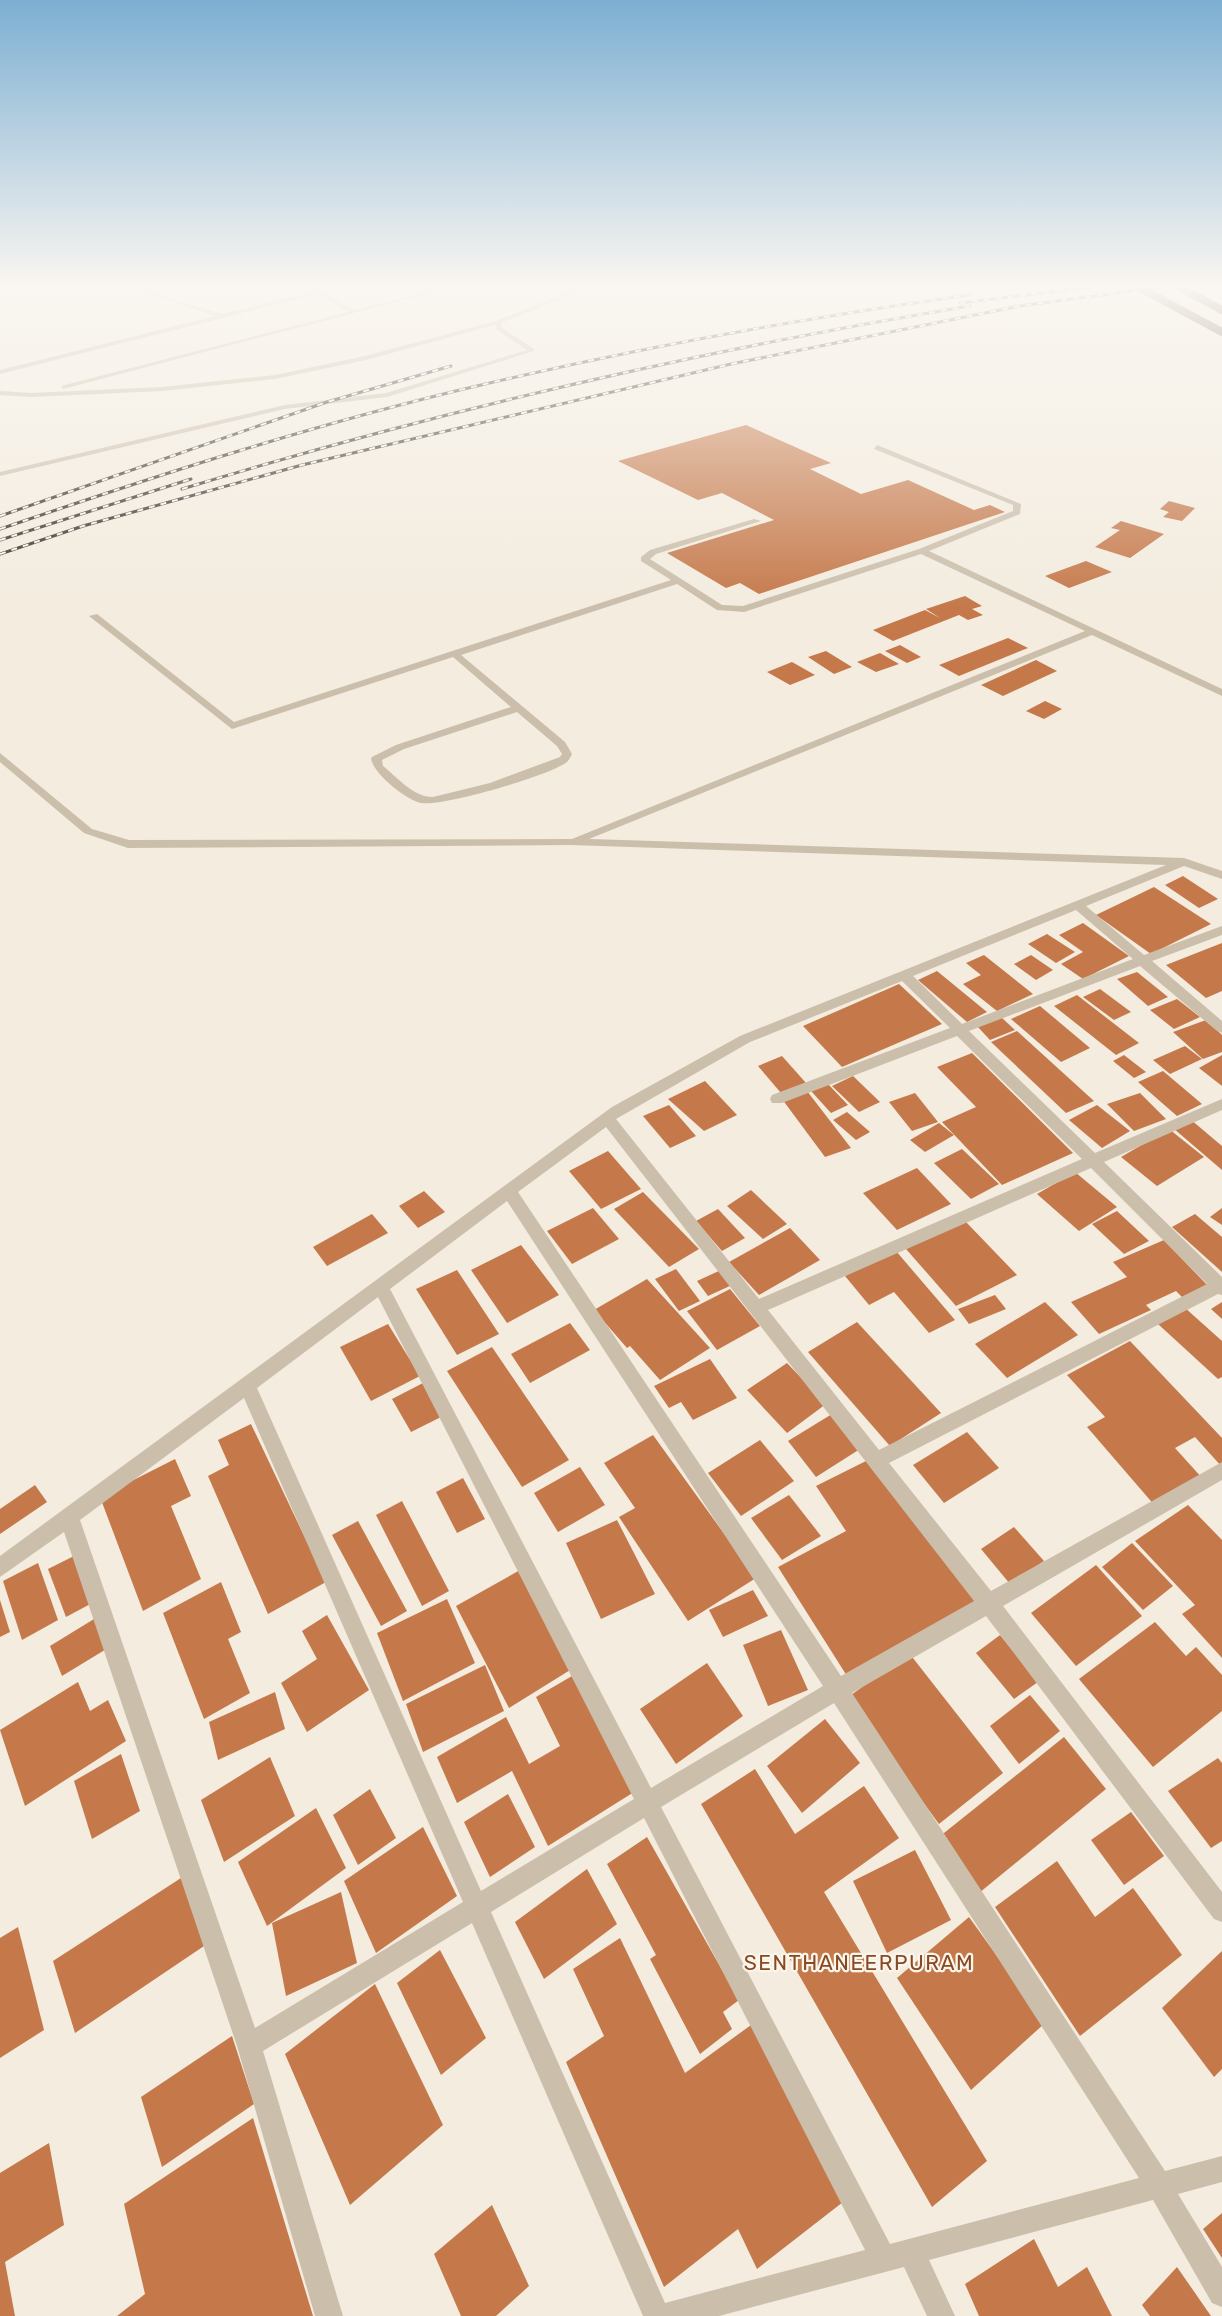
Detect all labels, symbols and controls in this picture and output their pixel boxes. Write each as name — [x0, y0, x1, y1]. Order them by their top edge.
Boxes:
district label: SENTHANEERPURAM — [744, 1950, 974, 1975]

